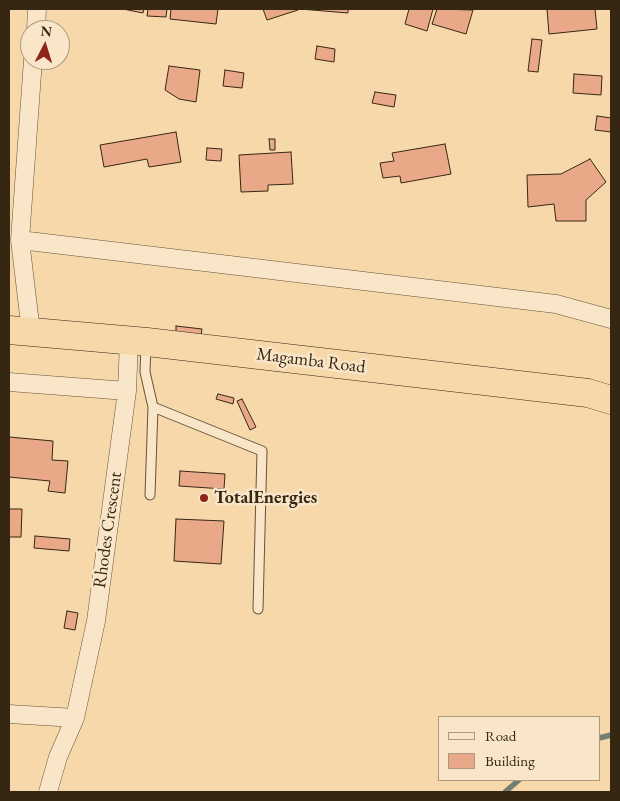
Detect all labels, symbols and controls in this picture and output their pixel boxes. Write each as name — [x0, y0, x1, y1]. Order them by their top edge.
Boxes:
north arrow — [20, 20, 70, 70]
text: N — [40, 22, 53, 41]
street label: Magamba Road — [255, 344, 367, 378]
street label: Rhodes Crescent — [89, 470, 127, 590]
place label: TotalEnergies — [214, 487, 317, 509]
marker: TotalEnergies — [198, 492, 210, 504]
legend — [438, 716, 600, 781]
text: Road — [485, 726, 516, 745]
text: Building — [485, 751, 535, 770]

